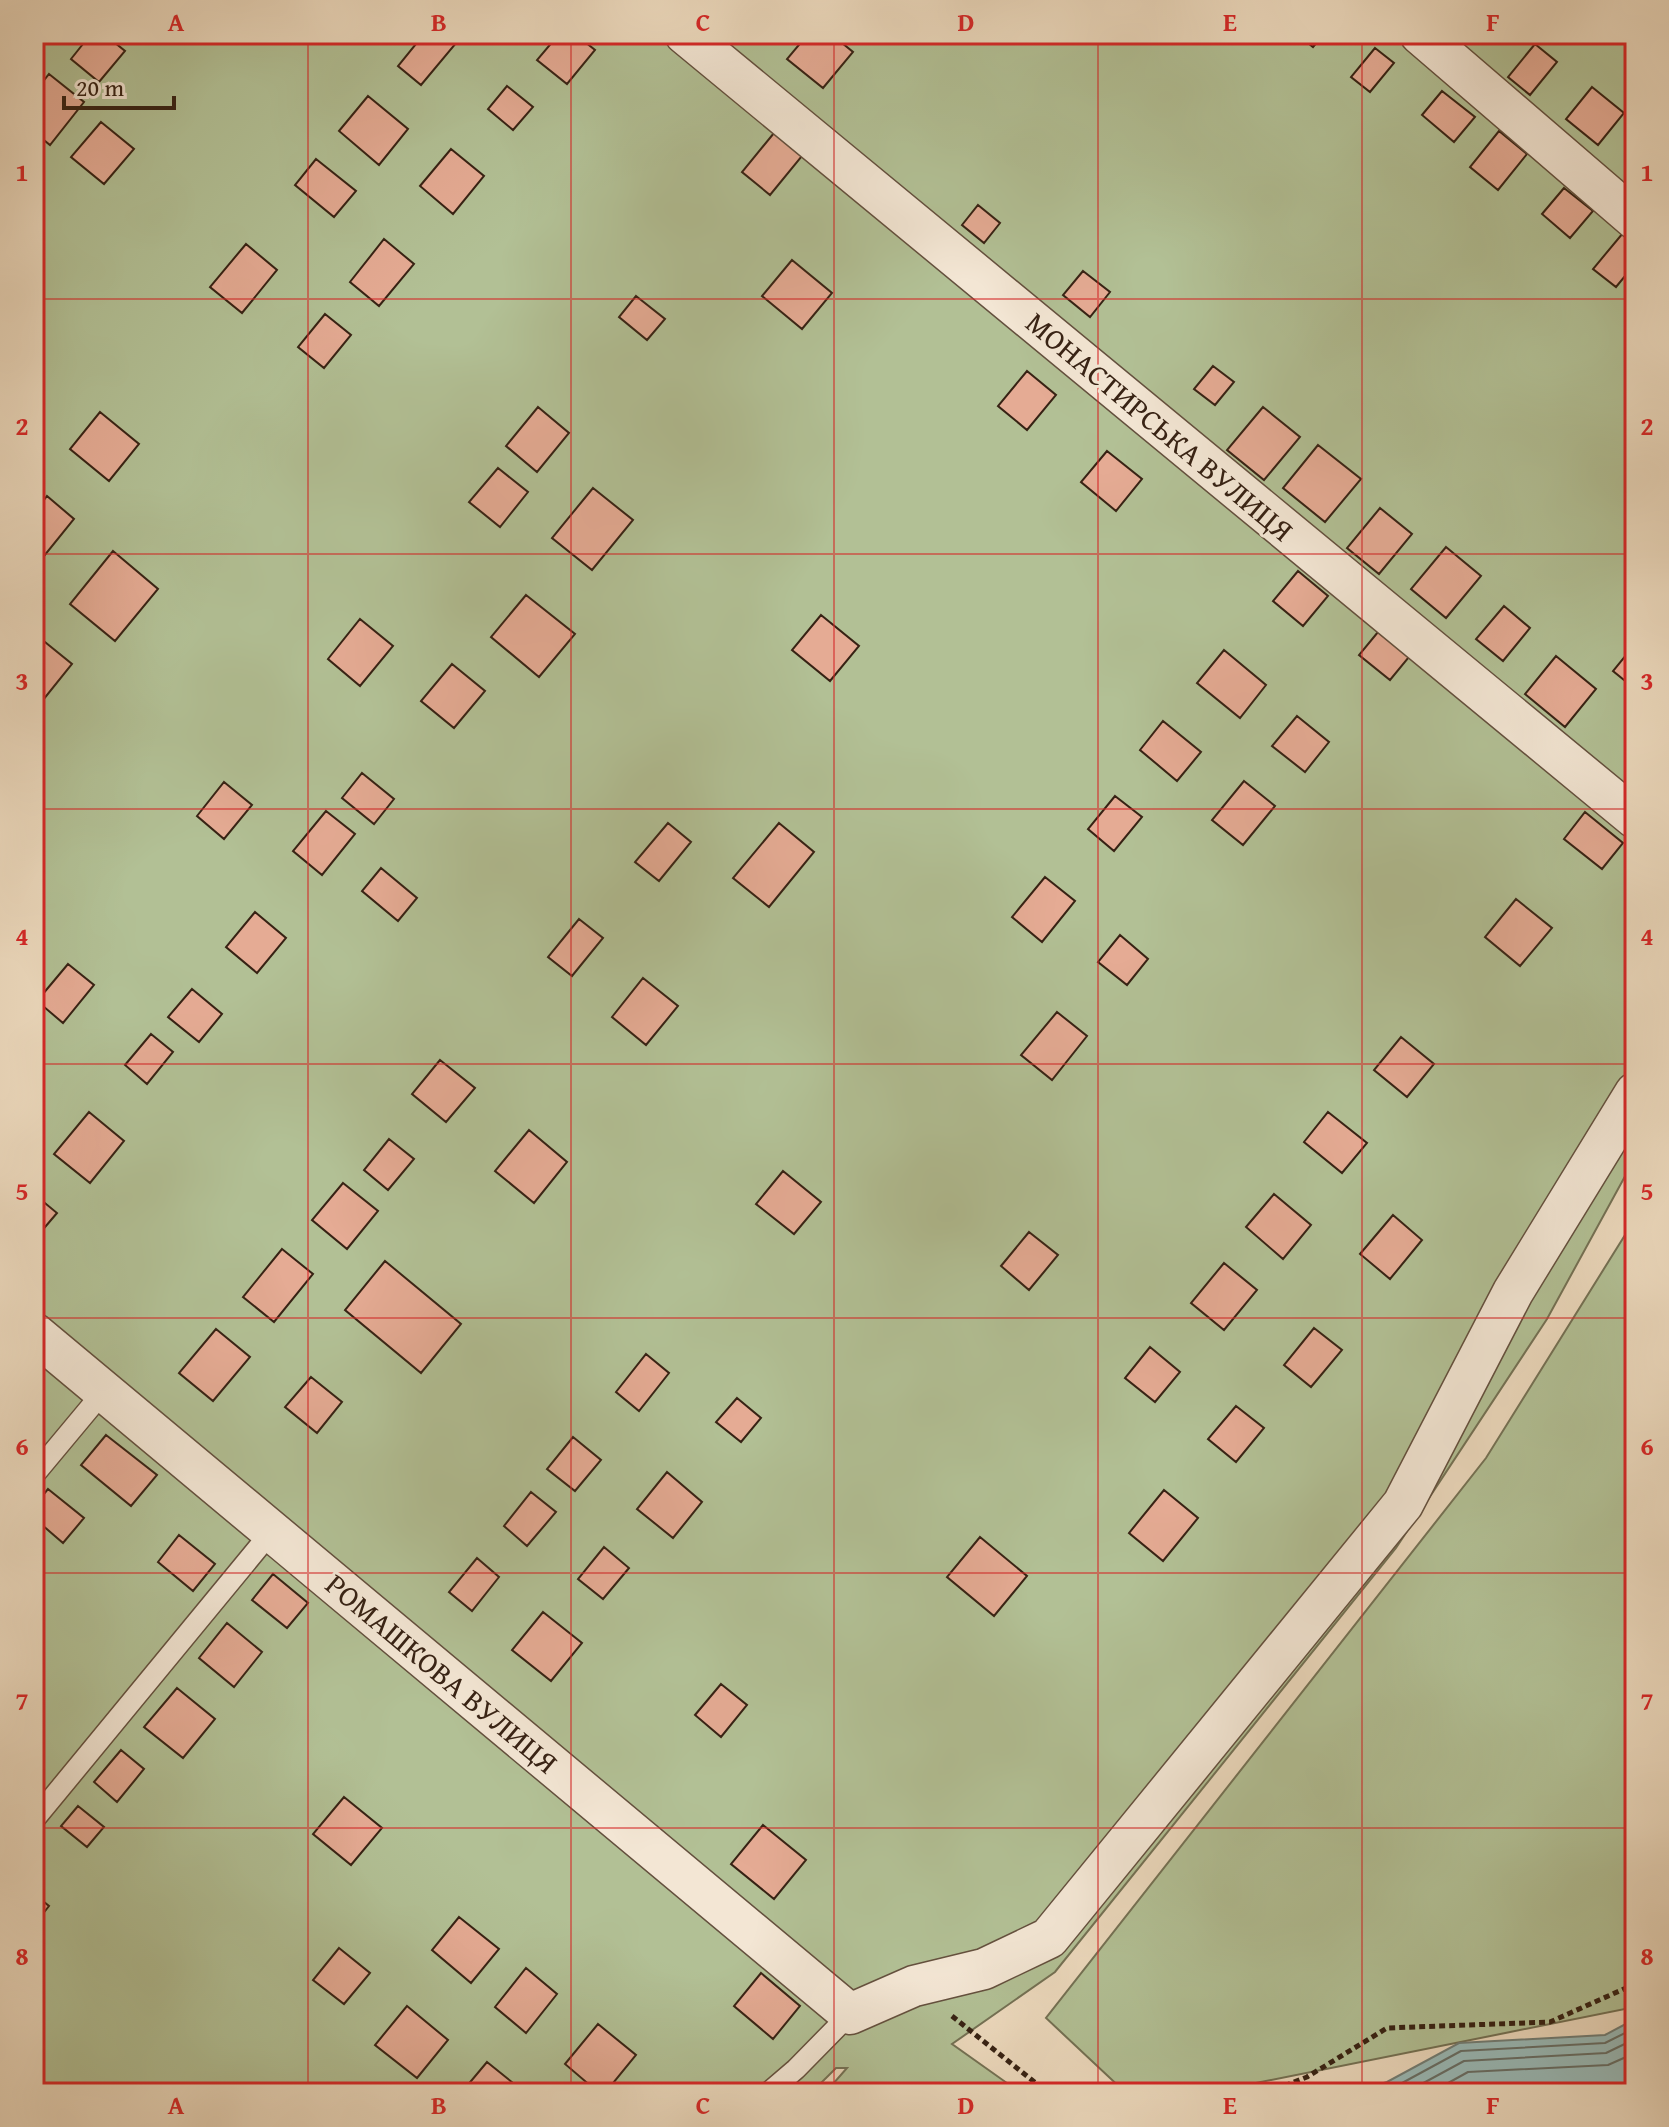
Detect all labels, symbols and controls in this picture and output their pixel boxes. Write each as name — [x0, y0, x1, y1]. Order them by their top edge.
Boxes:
text: A — [168, 2, 185, 41]
text: B — [431, 2, 447, 41]
text: C — [696, 2, 710, 41]
text: D — [958, 2, 974, 41]
text: E — [1223, 2, 1237, 41]
text: F — [1486, 2, 1500, 41]
scale bar — [64, 60, 174, 110]
text: 20 m — [76, 70, 124, 105]
text: 1 — [15, 152, 29, 191]
text: 1 — [1640, 152, 1654, 191]
street label: МОНАСТИРСЬКА ВУЛИЦЯ — [1017, 301, 1304, 551]
text: 2 — [15, 406, 29, 445]
text: 2 — [1640, 406, 1654, 445]
text: 3 — [15, 661, 29, 700]
text: 3 — [1640, 661, 1654, 700]
text: 4 — [15, 916, 29, 955]
text: 4 — [1640, 916, 1654, 955]
text: 5 — [15, 1171, 29, 1210]
text: 5 — [1640, 1171, 1654, 1210]
text: 6 — [15, 1426, 29, 1465]
text: 6 — [1640, 1426, 1654, 1465]
street label: РОМАШКОВА ВУЛИЦЯ — [316, 1563, 568, 1784]
text: 7 — [15, 1681, 29, 1720]
text: 7 — [1640, 1681, 1654, 1720]
text: 8 — [15, 1936, 29, 1975]
text: 8 — [1640, 1936, 1654, 1975]
text: A — [168, 2085, 185, 2124]
text: B — [431, 2085, 447, 2124]
text: C — [696, 2085, 710, 2124]
text: D — [958, 2085, 974, 2124]
text: E — [1223, 2085, 1237, 2124]
text: F — [1486, 2085, 1500, 2124]

